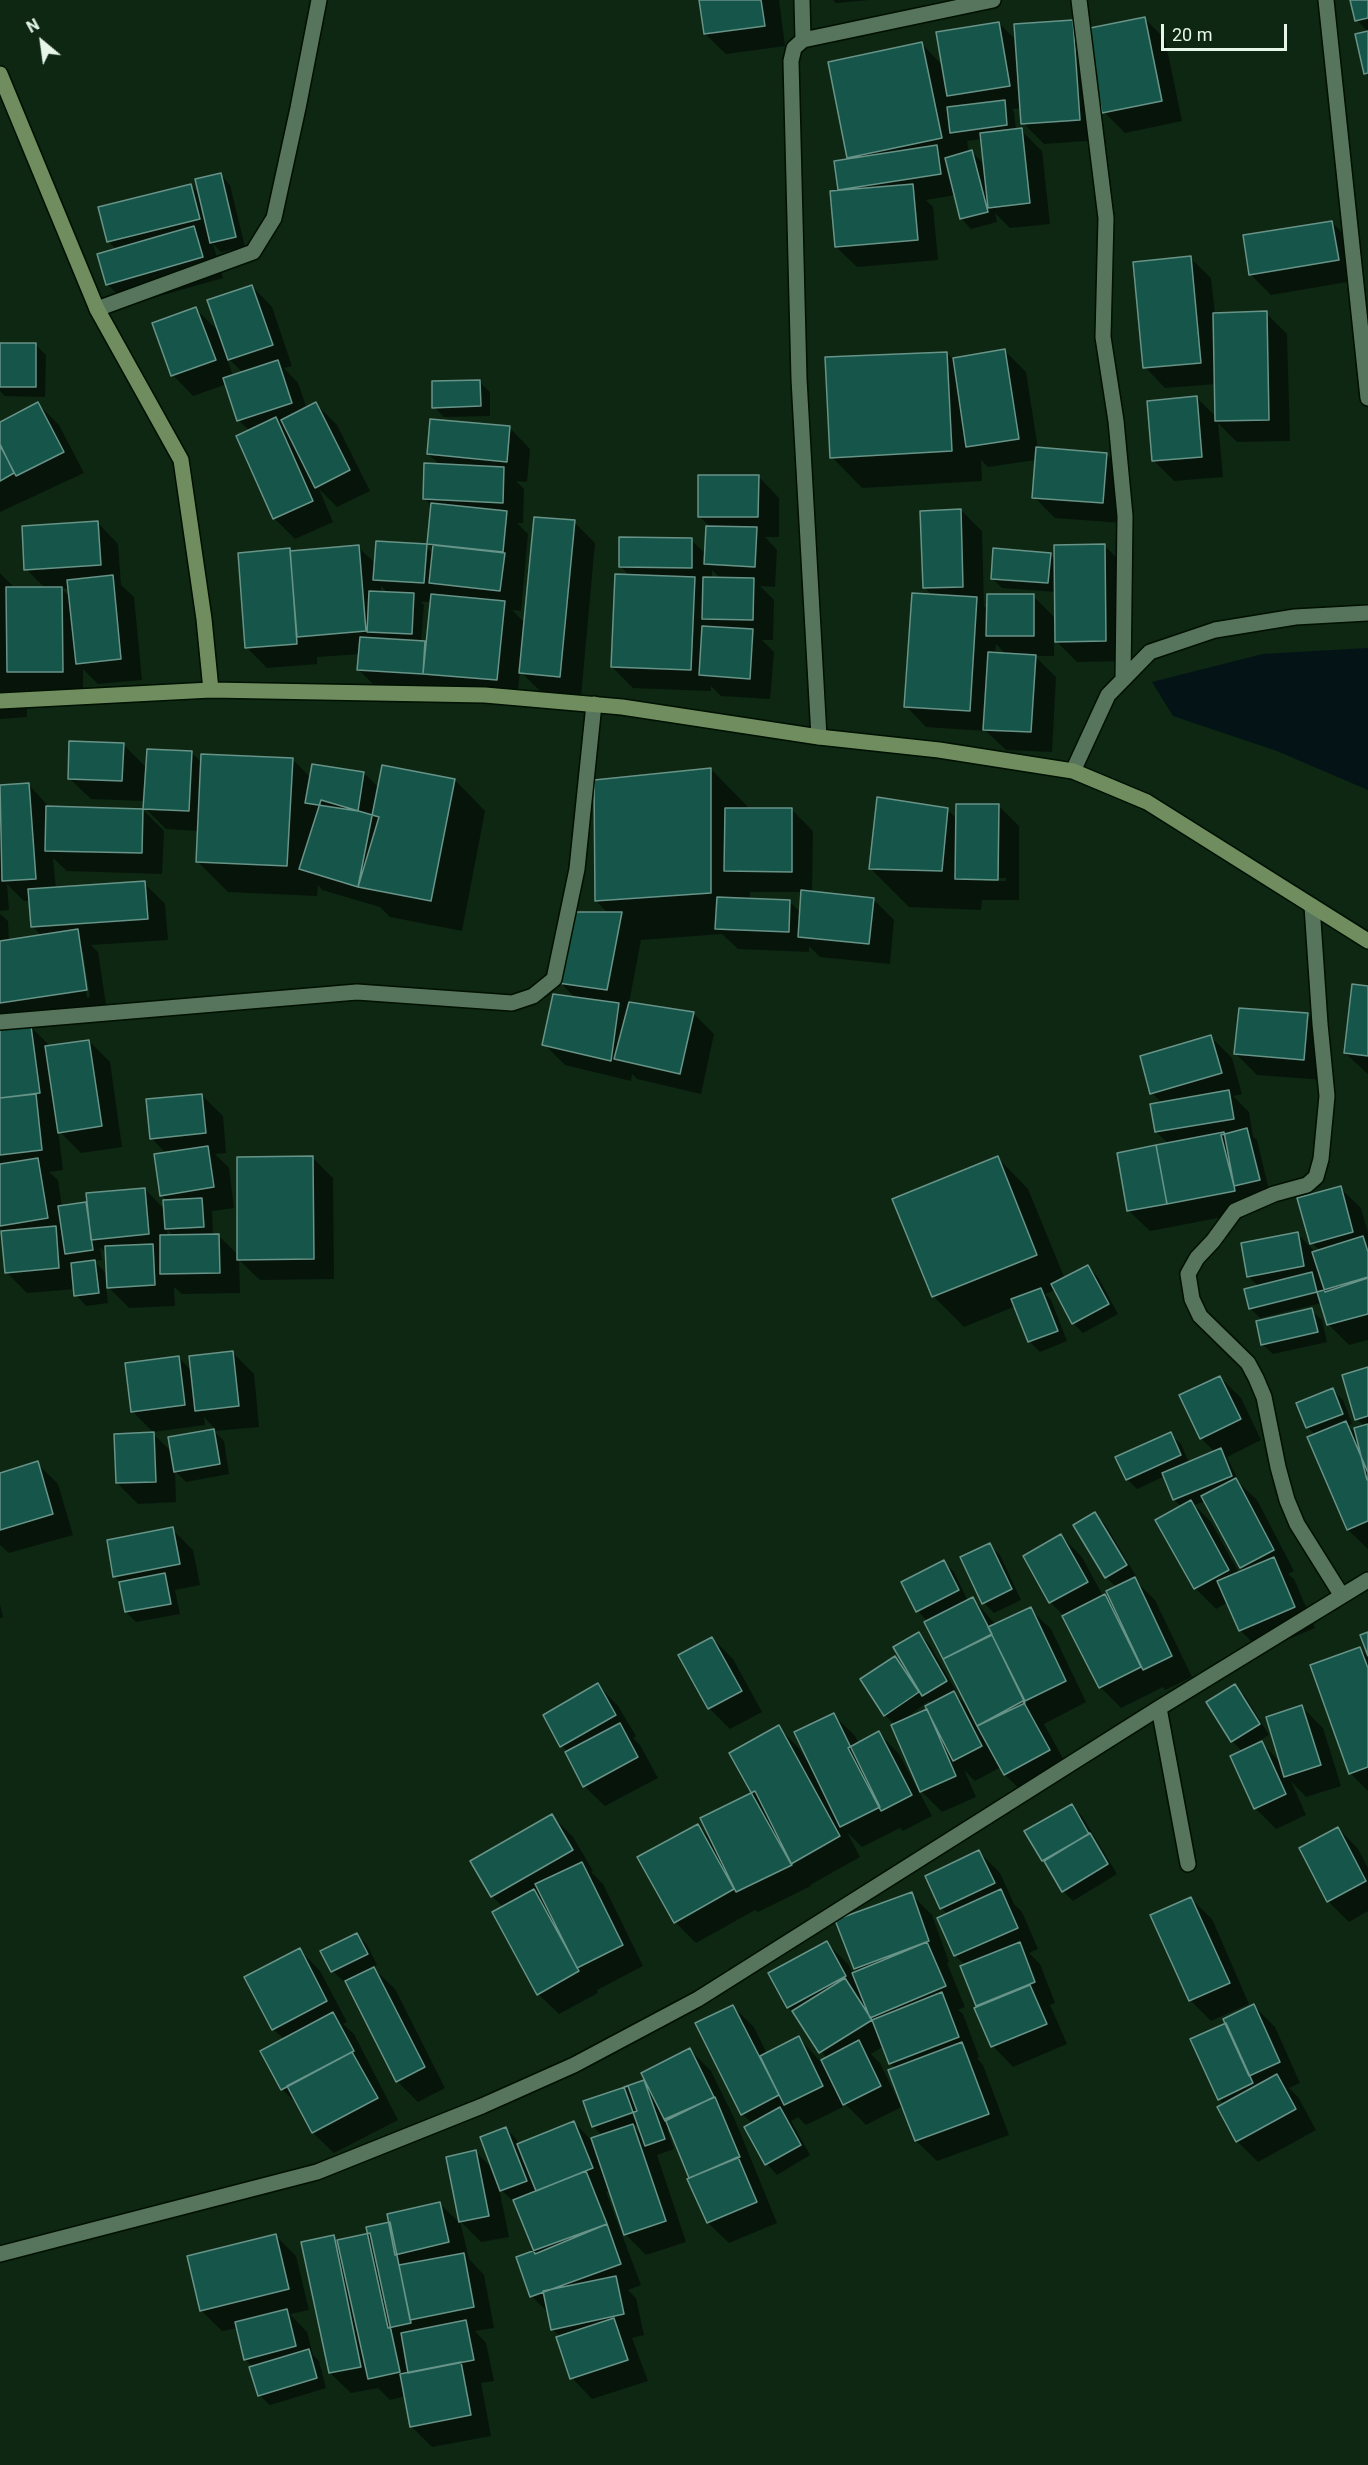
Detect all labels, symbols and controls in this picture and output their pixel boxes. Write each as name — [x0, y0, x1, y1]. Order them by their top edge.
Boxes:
north arrow — [12, 12, 72, 72]
scale bar — [1164, 12, 1290, 50]
text: N — [23, 15, 43, 37]
text: 20 m — [1172, 24, 1212, 45]

